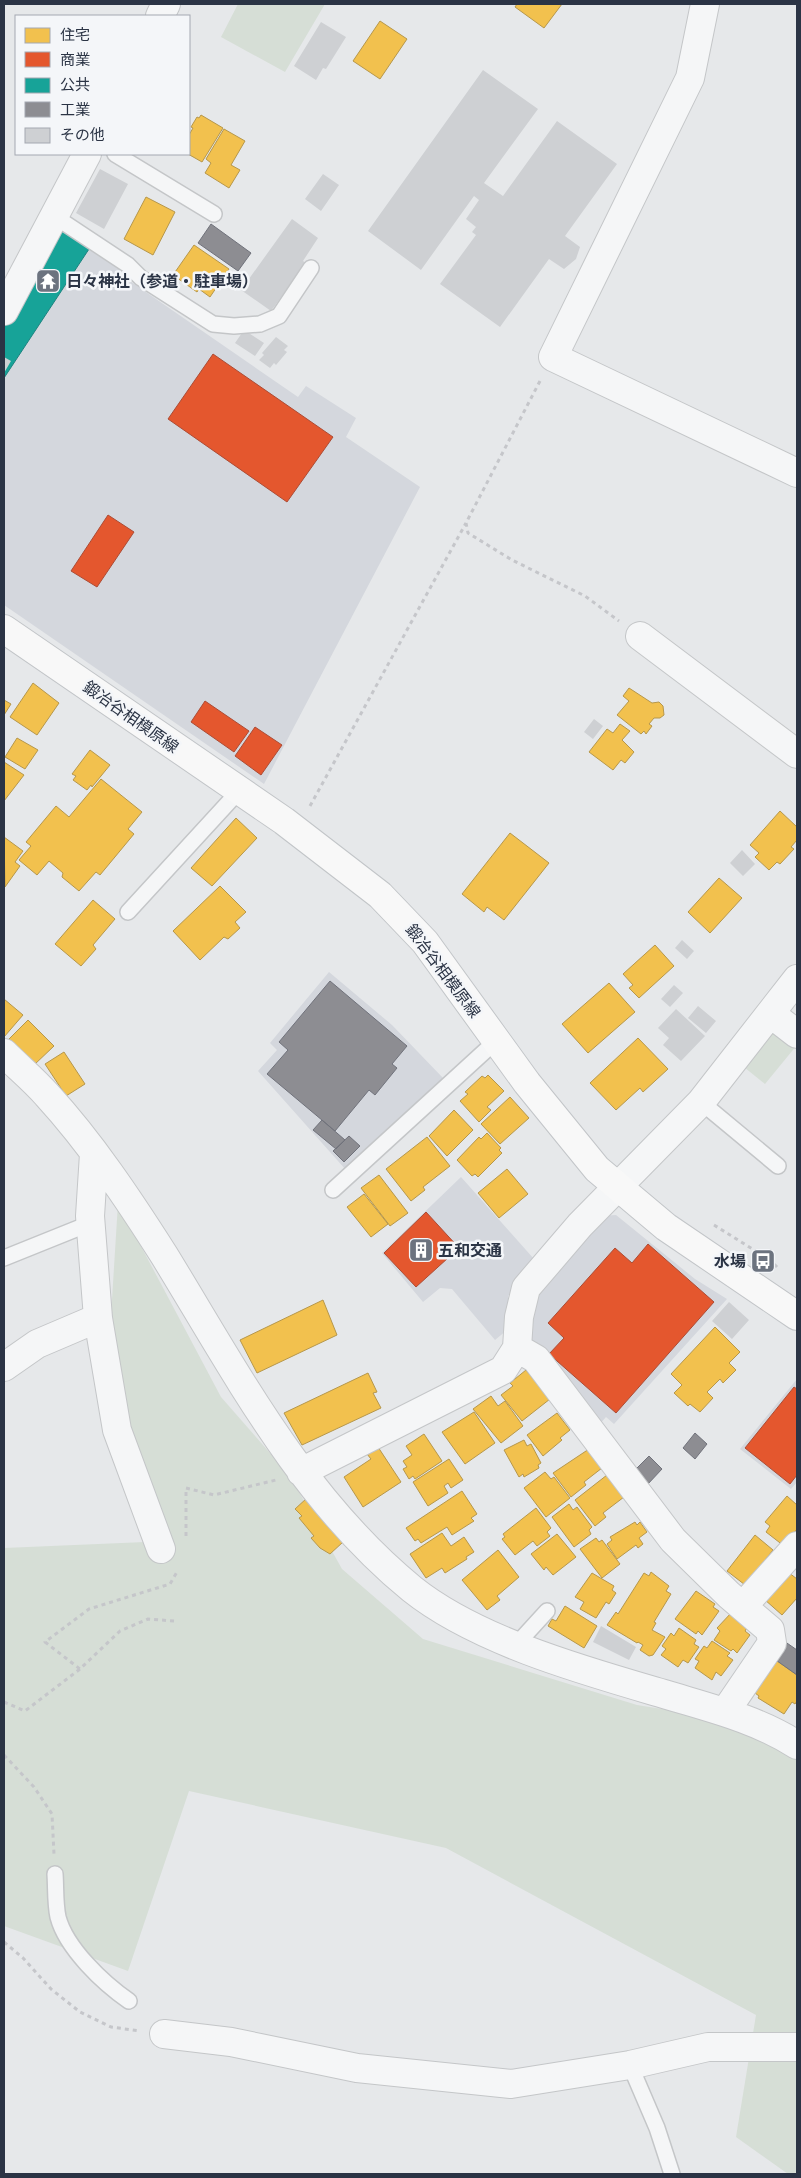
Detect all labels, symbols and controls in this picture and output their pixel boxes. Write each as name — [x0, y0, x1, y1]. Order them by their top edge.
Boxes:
legend — [15, 15, 190, 155]
text: 住宅 — [60, 26, 90, 44]
text: 商業 — [60, 51, 90, 69]
text: 公共 — [60, 76, 90, 94]
text: 工業 — [60, 101, 90, 119]
text: その他 — [60, 126, 105, 144]
temple icon: 日々神社（参道・駐車場） — [35, 268, 61, 294]
place label: 日々神社（参道・駐車場） — [66, 272, 258, 291]
street label: 鍛冶谷相模原線 — [80, 677, 182, 757]
street label: 鍛冶谷相模原線 — [402, 921, 484, 1021]
building icon: 五和交通 — [408, 1237, 434, 1263]
place label: 五和交通 — [438, 1241, 502, 1260]
bus stop icon: 水場 — [750, 1248, 776, 1274]
place label: 水場 — [714, 1252, 746, 1271]

